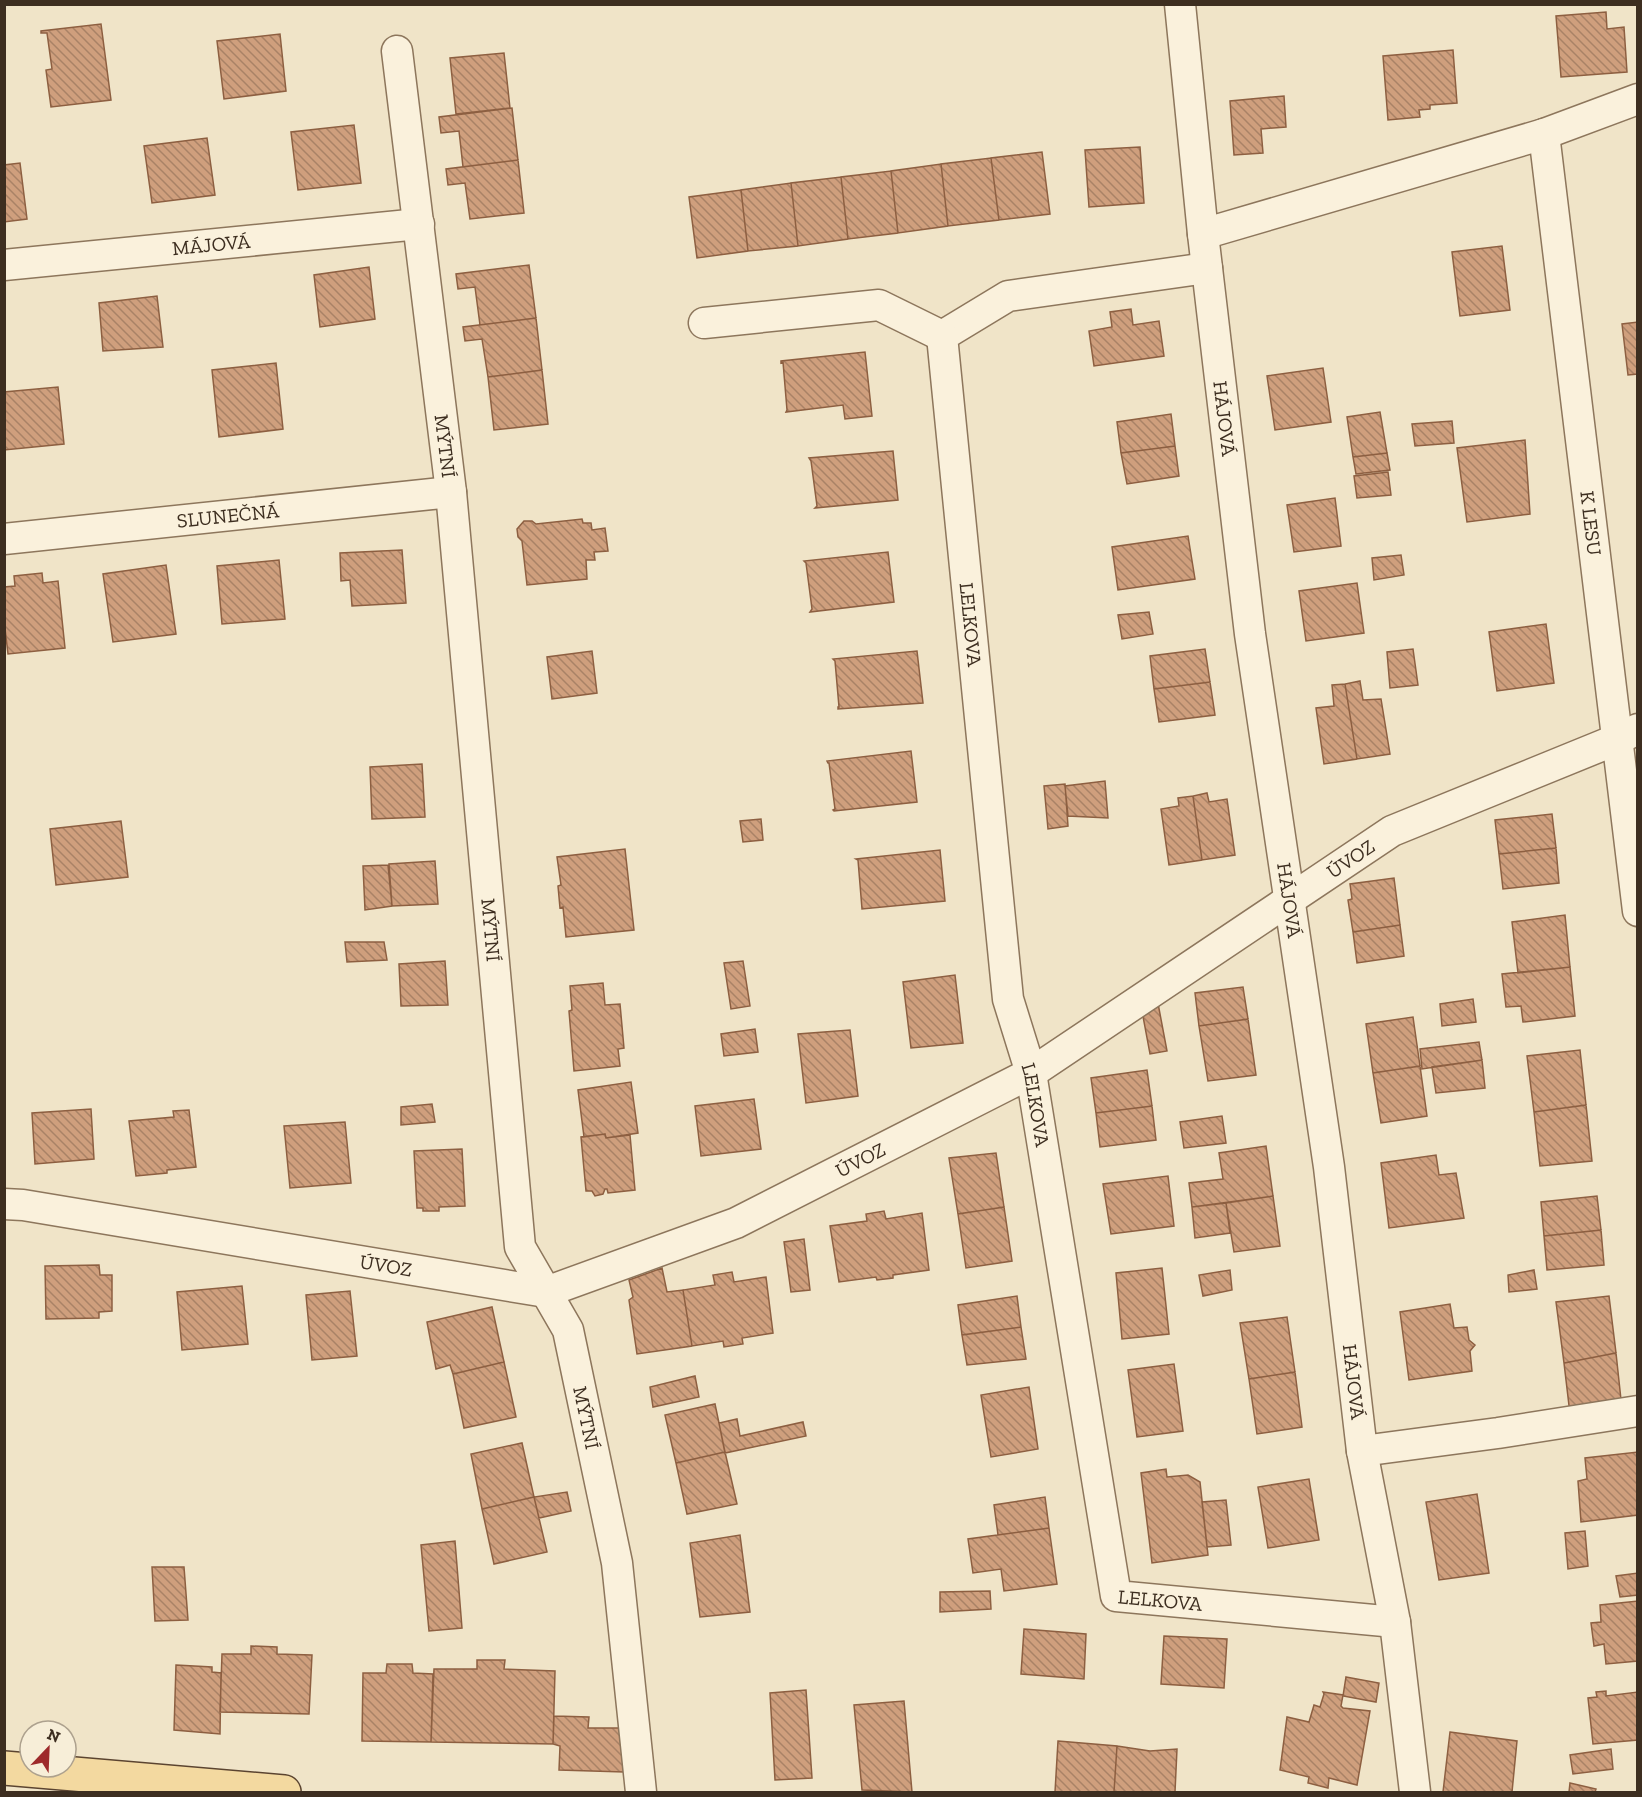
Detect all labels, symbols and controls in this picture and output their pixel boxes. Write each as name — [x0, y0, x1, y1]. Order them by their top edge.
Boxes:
street label: MÁJOVÁ — [171, 229, 252, 260]
street label: HÁJOVÁ — [1208, 380, 1241, 459]
street label: MÝTNÍ — [430, 413, 461, 479]
street label: K LESU — [1575, 490, 1607, 557]
street label: SLUNEČNÁ — [176, 498, 281, 533]
street label: LELKOVA — [955, 581, 987, 669]
street label: ÚVOZ — [1322, 834, 1379, 883]
street label: HÁJOVÁ — [1272, 861, 1307, 940]
street label: MÝTNÍ — [476, 897, 506, 963]
street label: LELKOVA — [1017, 1060, 1055, 1149]
street label: ÚVOZ — [832, 1137, 889, 1182]
street label: ÚVOZ — [358, 1249, 414, 1282]
street label: HÁJOVÁ — [1338, 1343, 1370, 1422]
street label: MÝTNÍ — [568, 1384, 605, 1451]
street label: LELKOVA — [1117, 1584, 1204, 1616]
north arrow — [18, 1719, 78, 1779]
text: N — [44, 1725, 63, 1747]

